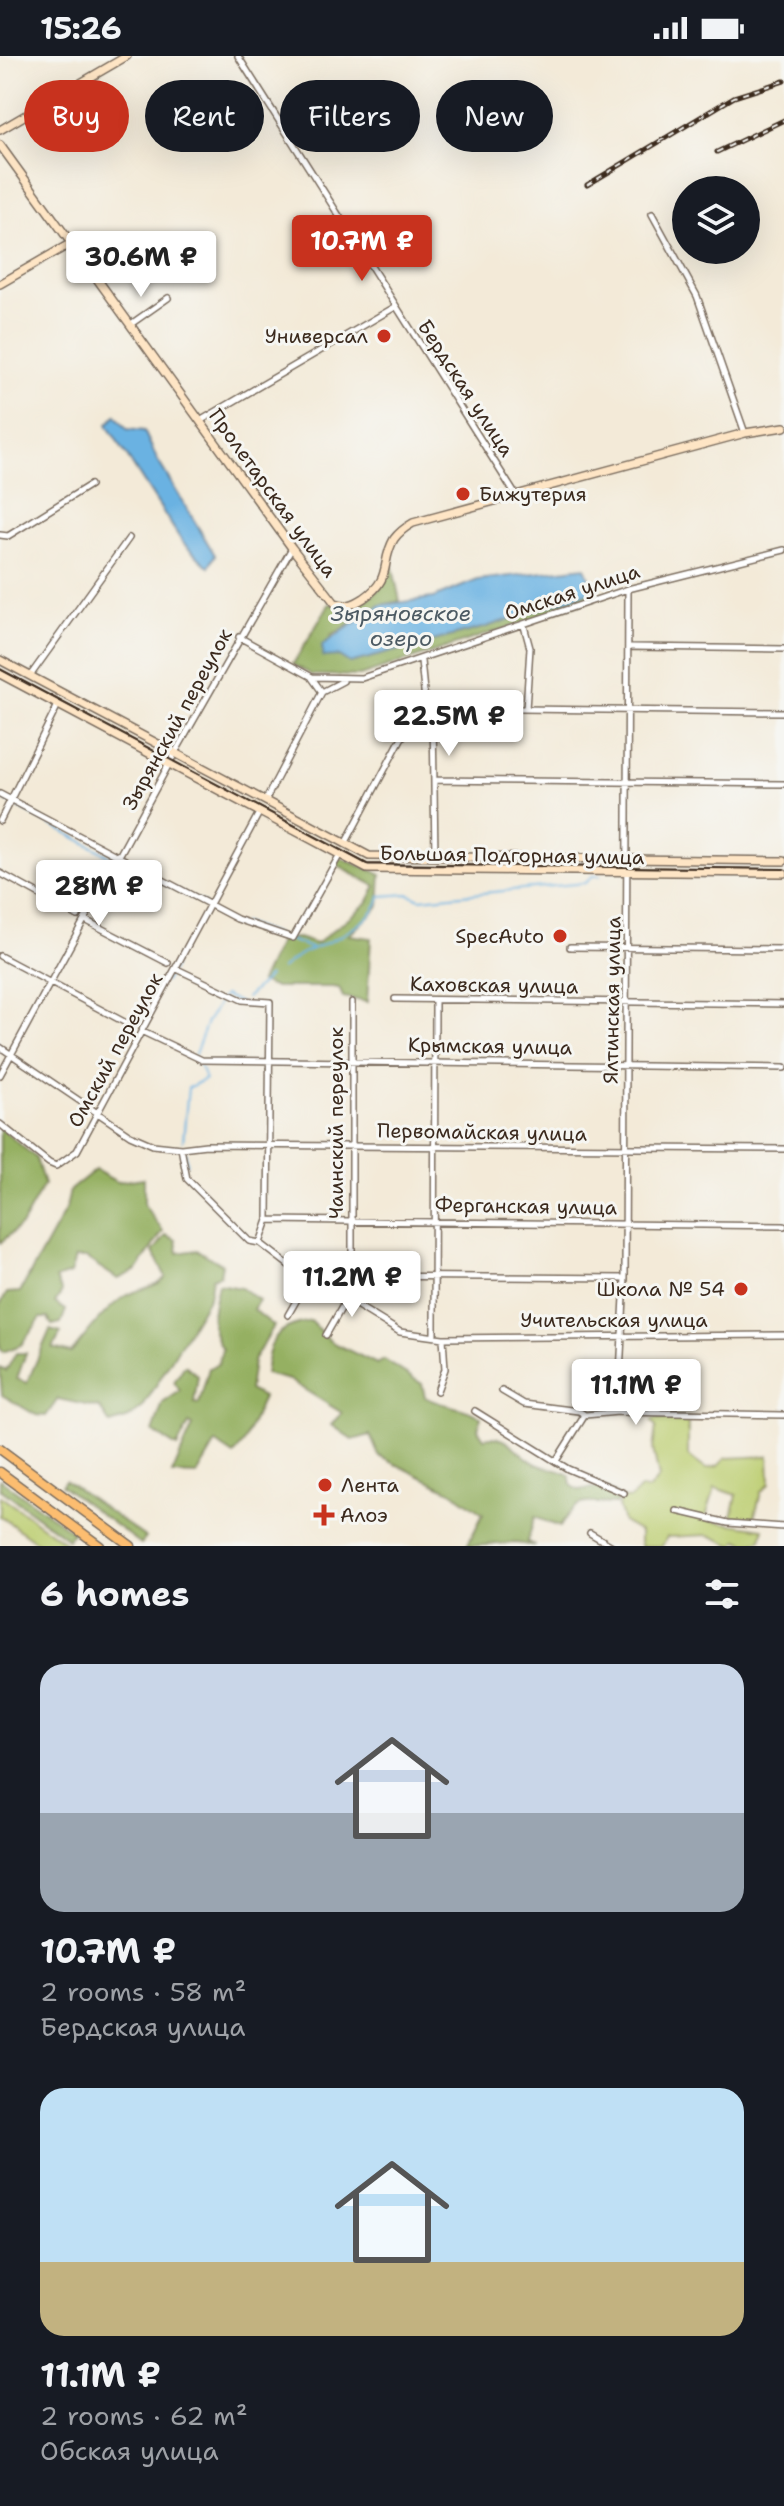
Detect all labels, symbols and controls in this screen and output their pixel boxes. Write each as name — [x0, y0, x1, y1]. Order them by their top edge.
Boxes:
text: 15:26 — [40, 8, 122, 49]
chip: Buy — [24, 80, 129, 152]
chip: Rent — [145, 80, 264, 152]
chip: Filters — [280, 80, 420, 152]
chip: New — [436, 80, 553, 152]
map controls — [672, 176, 760, 264]
button: layers — [672, 176, 760, 264]
pin: 10.7M ₽ — [288, 215, 436, 283]
text: 10.7M ₽ — [310, 223, 414, 258]
pin: 30.6M ₽ — [67, 231, 215, 299]
text: 30.6M ₽ — [84, 239, 198, 274]
street label: Бердская улица — [412, 315, 520, 462]
place label: Универсал — [265, 323, 368, 349]
marker: Универсал — [375, 327, 393, 345]
street label: Пролетарская улица — [203, 404, 343, 583]
place label: Бижутерия — [479, 481, 587, 507]
marker: Бижутерия — [454, 485, 472, 503]
street label: Омская улица — [501, 558, 643, 626]
water label: Зыряновское озеро — [331, 599, 471, 653]
street label: Зырянский переулок — [116, 623, 238, 814]
pin: 22.5M ₽ — [375, 690, 523, 758]
text: 22.5M ₽ — [392, 698, 506, 733]
street label: Большая Подгорная улица — [379, 840, 645, 870]
pin: 28M ₽ — [43, 860, 155, 928]
text: 28M ₽ — [54, 868, 144, 903]
street label: Ялтинская улица — [598, 915, 626, 1084]
place label: SpecAuto — [455, 923, 544, 949]
marker: SpecAuto — [551, 927, 569, 945]
street label: Омский переулок — [62, 968, 168, 1132]
street label: Каховская улица — [410, 971, 579, 999]
street label: Чаинский переулок — [323, 1027, 349, 1219]
street label: Крымская улица — [408, 1032, 573, 1060]
street label: Первомайская улица — [377, 1117, 588, 1147]
street label: Ферганская улица — [435, 1191, 618, 1221]
pin: 11.2M ₽ — [278, 1251, 426, 1319]
text: 11.2M ₽ — [302, 1259, 402, 1294]
place label: Школа № 54 — [597, 1276, 725, 1302]
marker: Школа № 54 — [732, 1280, 750, 1298]
street label: Учительская улица — [520, 1307, 708, 1333]
pin: 11.1M ₽ — [562, 1359, 710, 1427]
text: 11.1M ₽ — [590, 1367, 682, 1402]
place label: Лента — [341, 1472, 400, 1498]
marker: Лента — [316, 1476, 334, 1494]
place label: Алоэ — [340, 1502, 388, 1528]
marker: Алоэ — [315, 1506, 333, 1524]
text: 6 homes — [40, 1571, 189, 1617]
icon: filters — [700, 1572, 744, 1616]
icon: home — [320, 1716, 464, 1860]
text: 10.7M ₽ — [40, 1928, 176, 1974]
text: 2 rooms · 58 m² — [40, 1974, 246, 2009]
text: Бердская улица — [40, 2009, 245, 2044]
icon: home — [320, 2140, 464, 2284]
text: 11.1M ₽ — [40, 2352, 161, 2398]
text: 2 rooms · 62 m² — [40, 2398, 248, 2433]
text: Обская улица — [40, 2433, 219, 2468]

